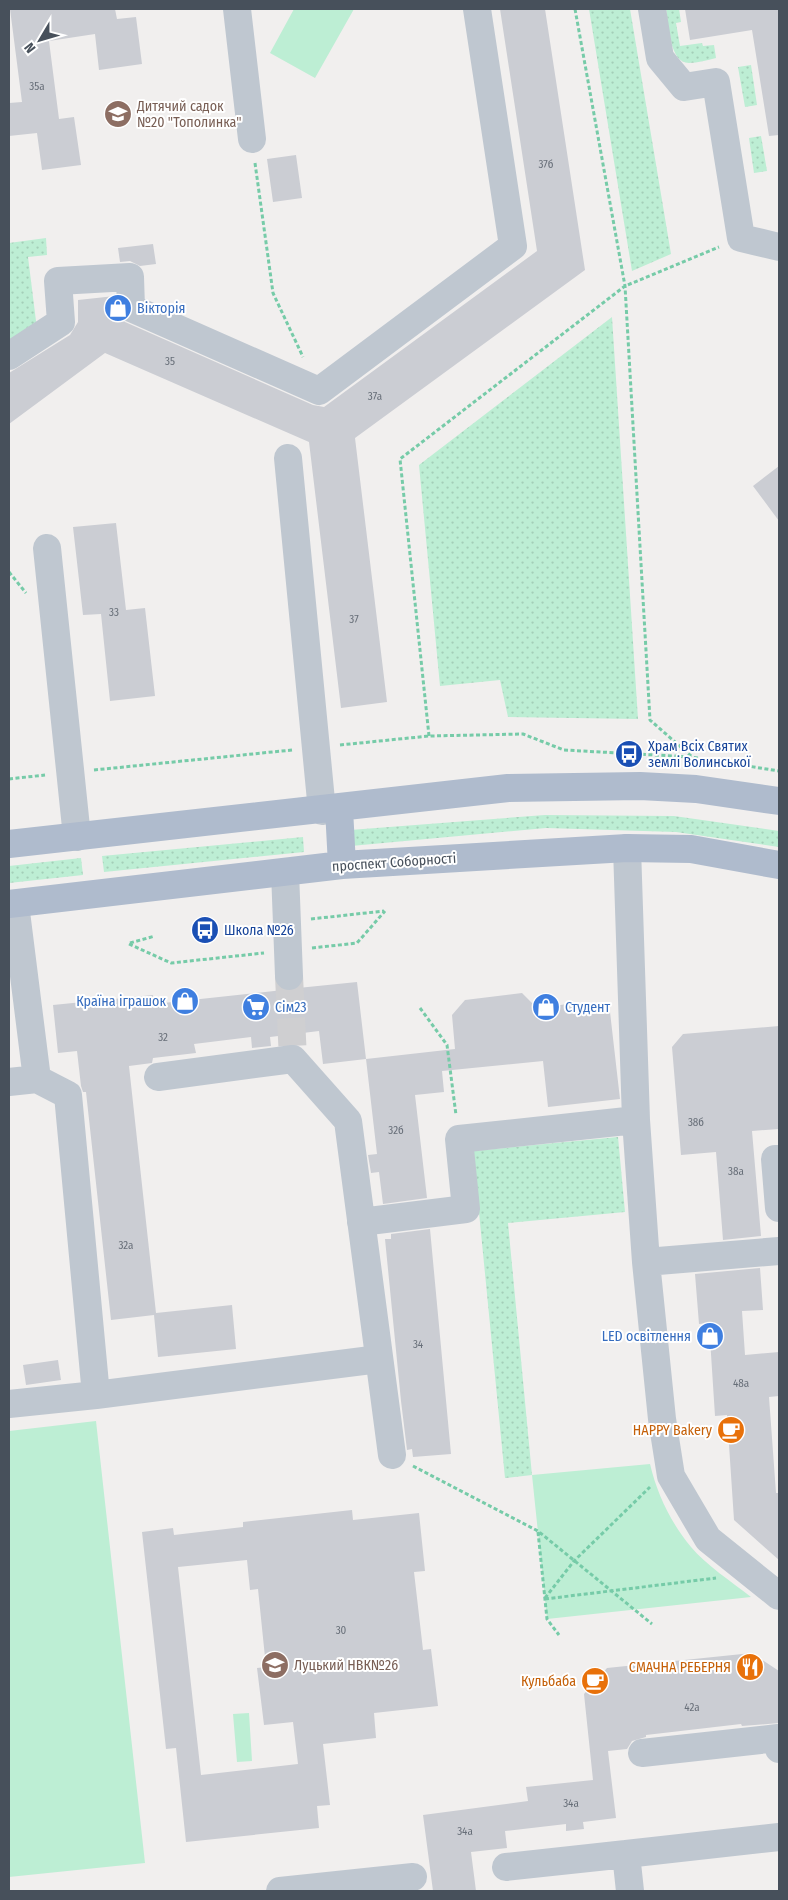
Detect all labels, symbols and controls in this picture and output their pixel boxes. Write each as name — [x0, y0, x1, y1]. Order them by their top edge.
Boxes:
north arrow — [15, 15, 65, 65]
text: N — [21, 39, 39, 56]
house number: 35а — [29, 80, 45, 93]
place label: Дитячий садок №20 "Тополинка" — [136, 98, 242, 131]
school or university icon: Дитячий садок №20 "Тополинка" — [103, 99, 133, 129]
house number: 37б — [538, 158, 554, 171]
shop icon: Вікторія — [103, 293, 133, 323]
place label: Вікторія — [137, 300, 185, 317]
house number: 35 — [165, 355, 175, 368]
house number: 37а — [368, 390, 382, 403]
house number: 33 — [109, 606, 119, 619]
house number: 37 — [349, 613, 359, 626]
place label: Храм Всіх Святих землі Волинської — [648, 738, 751, 771]
bus stop icon: Храм Всіх Святих землі Волинської — [614, 739, 644, 769]
street label: проспект Соборності — [331, 850, 457, 875]
bus stop icon: Школа №26 — [190, 915, 220, 945]
place label: Школа №26 — [224, 922, 294, 939]
shop icon: Країна іграшок — [170, 986, 200, 1016]
supermarket icon: Сім23 — [241, 992, 271, 1022]
shop icon: Студент — [531, 992, 561, 1022]
place label: Країна іграшок — [76, 993, 166, 1010]
place label: Сім23 — [275, 999, 307, 1016]
place label: Студент — [565, 999, 611, 1016]
house number: 32 — [158, 1031, 168, 1044]
house number: 38б — [688, 1116, 704, 1129]
house number: 32б — [388, 1124, 404, 1137]
house number: 38а — [728, 1165, 744, 1178]
house number: 32а — [118, 1239, 134, 1252]
shop icon: LED освітлення — [695, 1321, 725, 1351]
place label: LED освітлення — [602, 1328, 691, 1345]
house number: 34 — [413, 1338, 424, 1351]
house number: 48а — [733, 1377, 749, 1390]
cafe icon: HAPPY Bakery — [716, 1415, 746, 1445]
place label: HAPPY Bakery — [633, 1422, 713, 1439]
house number: 30 — [336, 1624, 347, 1637]
school or university icon: Луцький НВК№26 — [260, 1650, 290, 1680]
restaurant icon: СМАЧНА РЕБЕРНЯ — [735, 1652, 765, 1682]
place label: Луцький НВК№26 — [294, 1657, 398, 1674]
place label: СМАЧНА РЕБЕРНЯ — [629, 1659, 731, 1676]
cafe icon: Кульбаба — [580, 1666, 610, 1696]
place label: Кульбаба — [521, 1673, 576, 1690]
house number: 42а — [684, 1701, 700, 1714]
house number: 34а — [563, 1797, 579, 1810]
house number: 34а — [457, 1825, 473, 1838]

